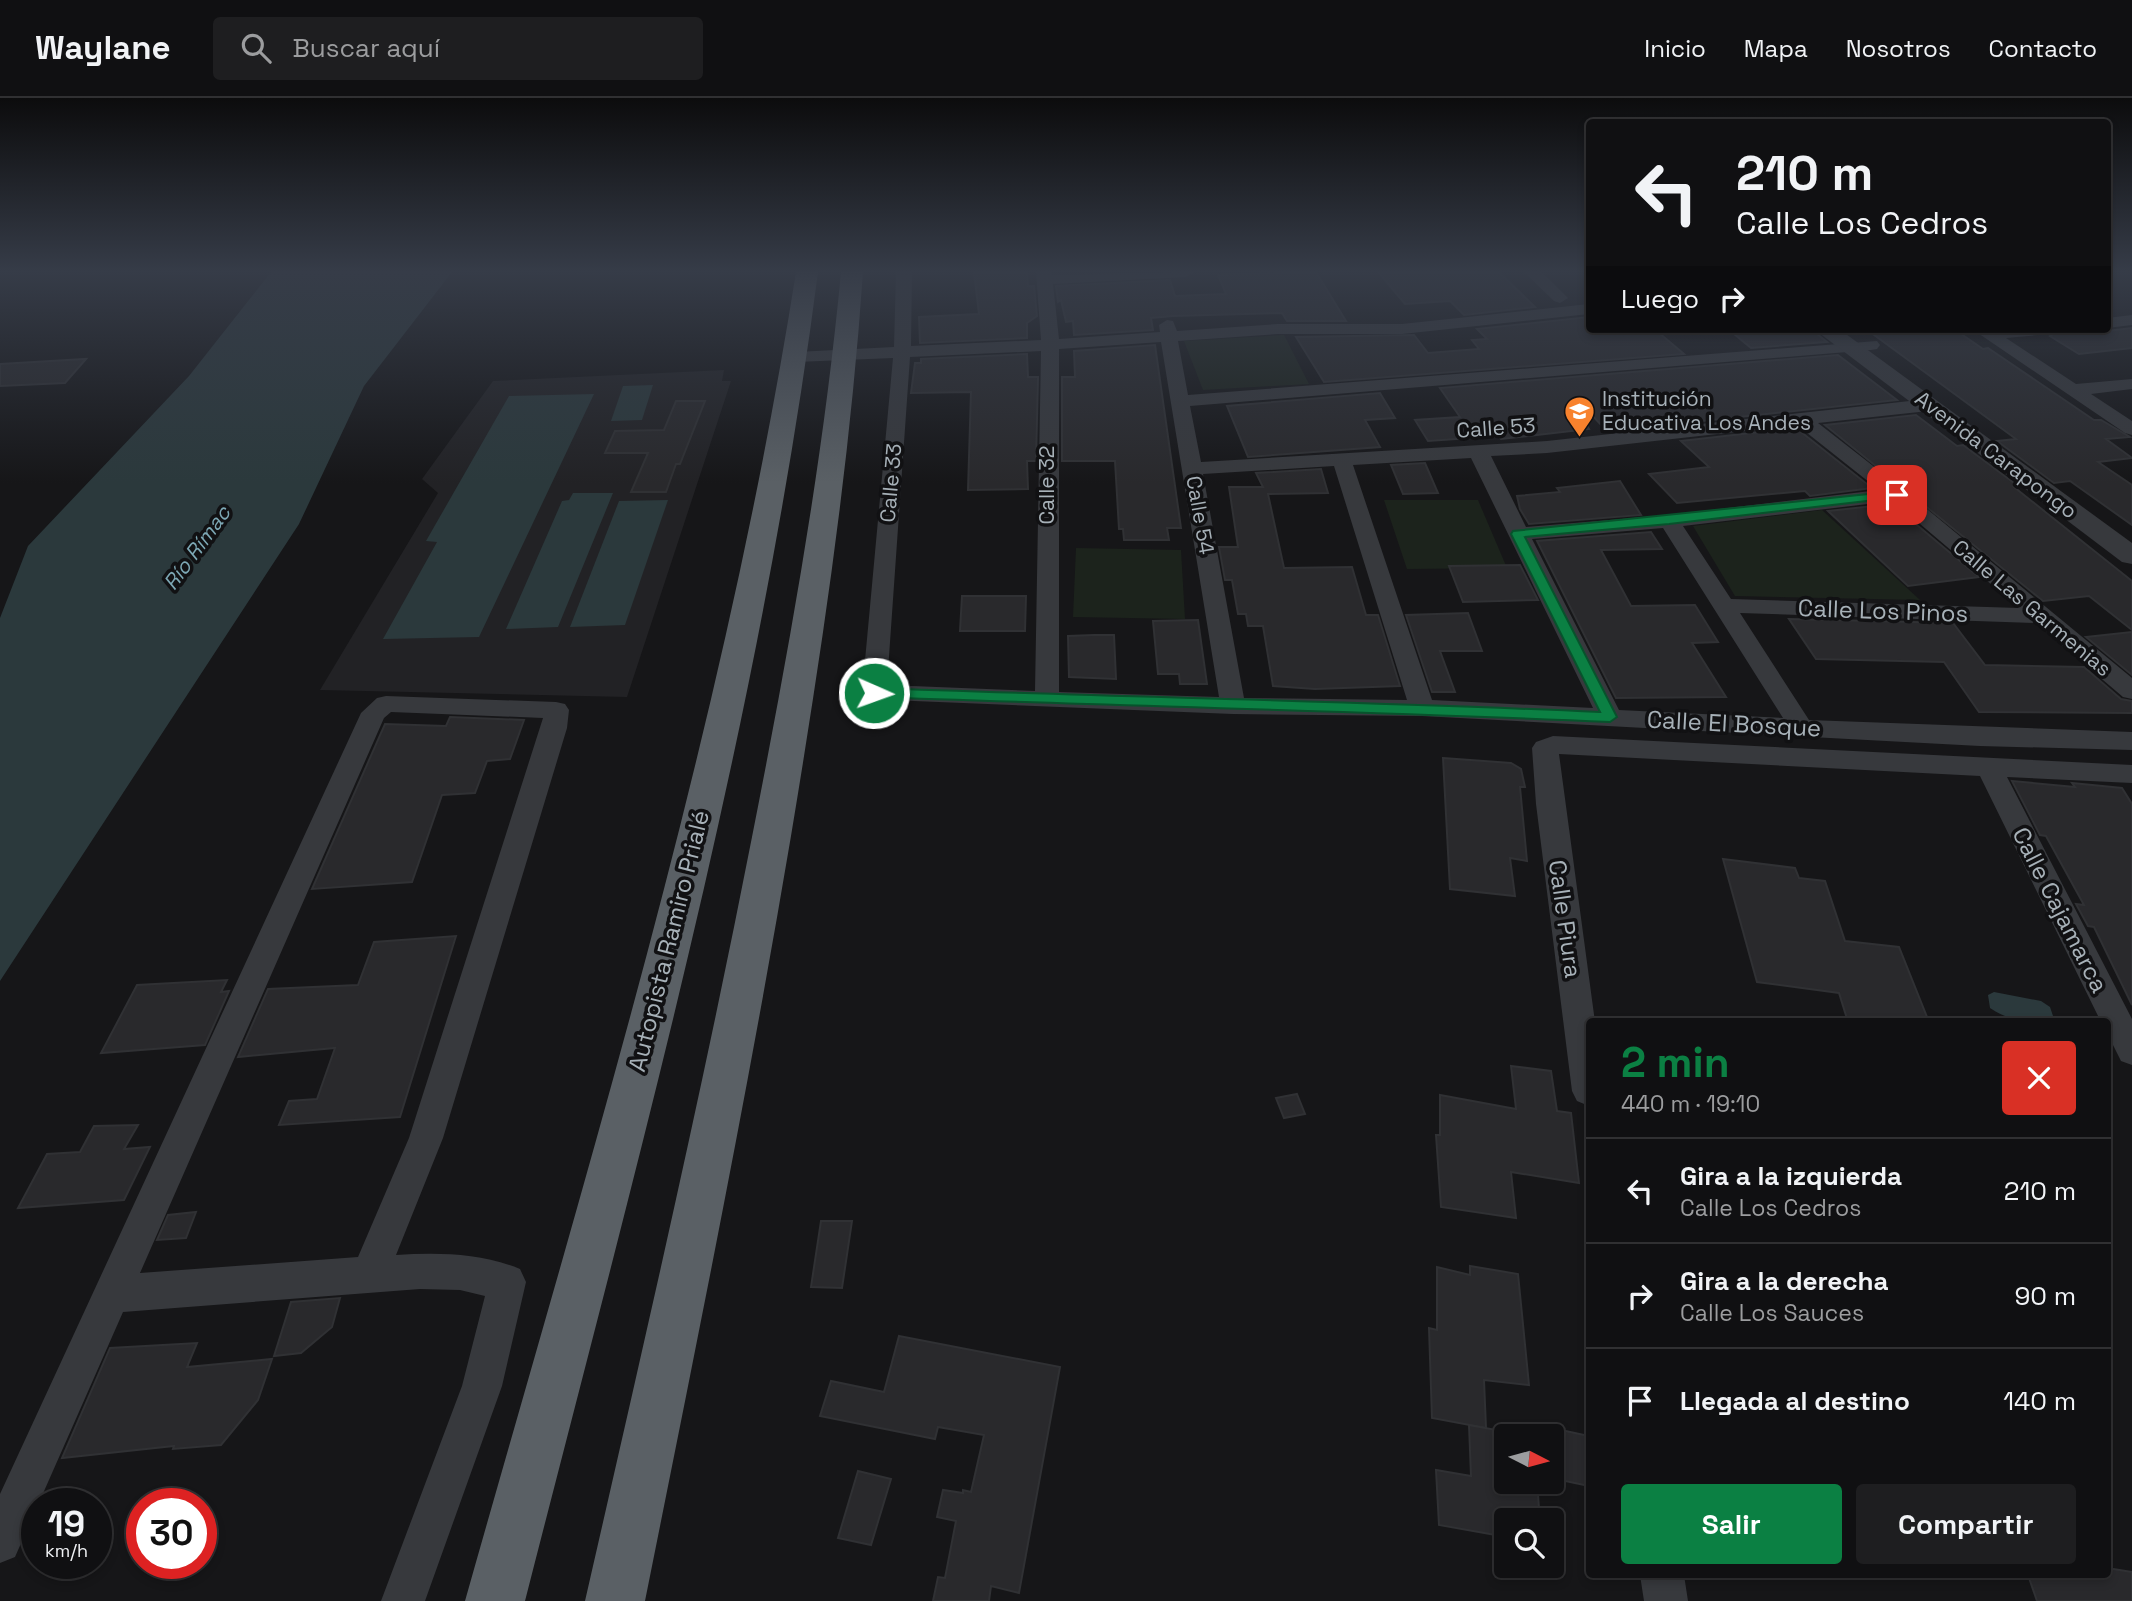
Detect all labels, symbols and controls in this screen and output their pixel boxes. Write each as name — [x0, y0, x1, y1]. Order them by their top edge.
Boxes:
search box — [213, 17, 703, 80]
text: Waylane — [35, 27, 171, 69]
icon: search — [237, 29, 275, 67]
text: Buscar aquí — [293, 31, 440, 65]
text: Inicio — [1644, 33, 1706, 64]
text: Mapa — [1744, 33, 1808, 64]
text: Nosotros — [1846, 33, 1951, 64]
text: Contacto — [1989, 33, 2097, 64]
text: 210 m — [1736, 142, 1873, 204]
icon: left — [1621, 147, 1712, 238]
text: Calle Los Cedros — [1736, 203, 1988, 243]
icon: right — [1713, 280, 1751, 318]
text: Luego — [1621, 282, 1699, 316]
place label: Institución Educativa Los Andes — [1602, 385, 1811, 436]
street label: Avenida Carapongo — [1910, 385, 2083, 524]
school or university icon: Institución Educativa Los Andes — [1562, 394, 1596, 438]
street label: Calle 53 — [1456, 411, 1536, 444]
street label: Calle 33 — [874, 442, 907, 524]
street label: Calle 32 — [1033, 445, 1060, 525]
pin — [1867, 465, 1927, 525]
street label: Calle 54 — [1180, 473, 1221, 556]
icon: arrive — [1878, 476, 1916, 514]
water label: Río Rímac — [157, 499, 237, 595]
street label: Calle Las Garmenias — [1947, 533, 2117, 682]
street label: Calle Los Pinos — [1797, 592, 1969, 629]
position arrow — [837, 656, 911, 730]
street label: Calle El Bosque — [1646, 703, 1822, 744]
street label: Autopista Ramiro Prialé — [621, 807, 716, 1075]
street label: Calle Cajamarca — [2005, 822, 2116, 998]
street label: Calle Piura — [1542, 858, 1589, 980]
text: 2 min — [1621, 1036, 1730, 1089]
button: close — [2002, 1041, 2076, 1115]
text: 440 m · 19:10 — [1621, 1089, 1760, 1119]
text: Gira a la izquierda — [1680, 1159, 1902, 1193]
icon: left — [1621, 1172, 1659, 1210]
text: 210 m — [2004, 1174, 2076, 1208]
text: Calle Los Cedros — [1680, 1193, 1861, 1223]
text: Gira a la derecha — [1680, 1264, 1889, 1298]
icon: right — [1621, 1277, 1659, 1315]
text: 90 m — [2014, 1279, 2076, 1313]
text: Calle Los Sauces — [1680, 1298, 1864, 1328]
icon: arrive — [1621, 1382, 1659, 1420]
text: Llegada al destino — [1680, 1384, 1910, 1418]
text: 140 m — [2003, 1384, 2076, 1418]
north arrow — [1494, 1424, 1564, 1494]
map controls — [1494, 1424, 1564, 1578]
button: Salir — [1621, 1484, 1842, 1564]
button: Compartir — [1856, 1484, 2076, 1564]
speed limit sign: 30 — [126, 1488, 217, 1579]
text: 19 — [48, 1502, 85, 1546]
button: search — [1494, 1508, 1564, 1578]
text: km/h — [45, 1539, 88, 1562]

